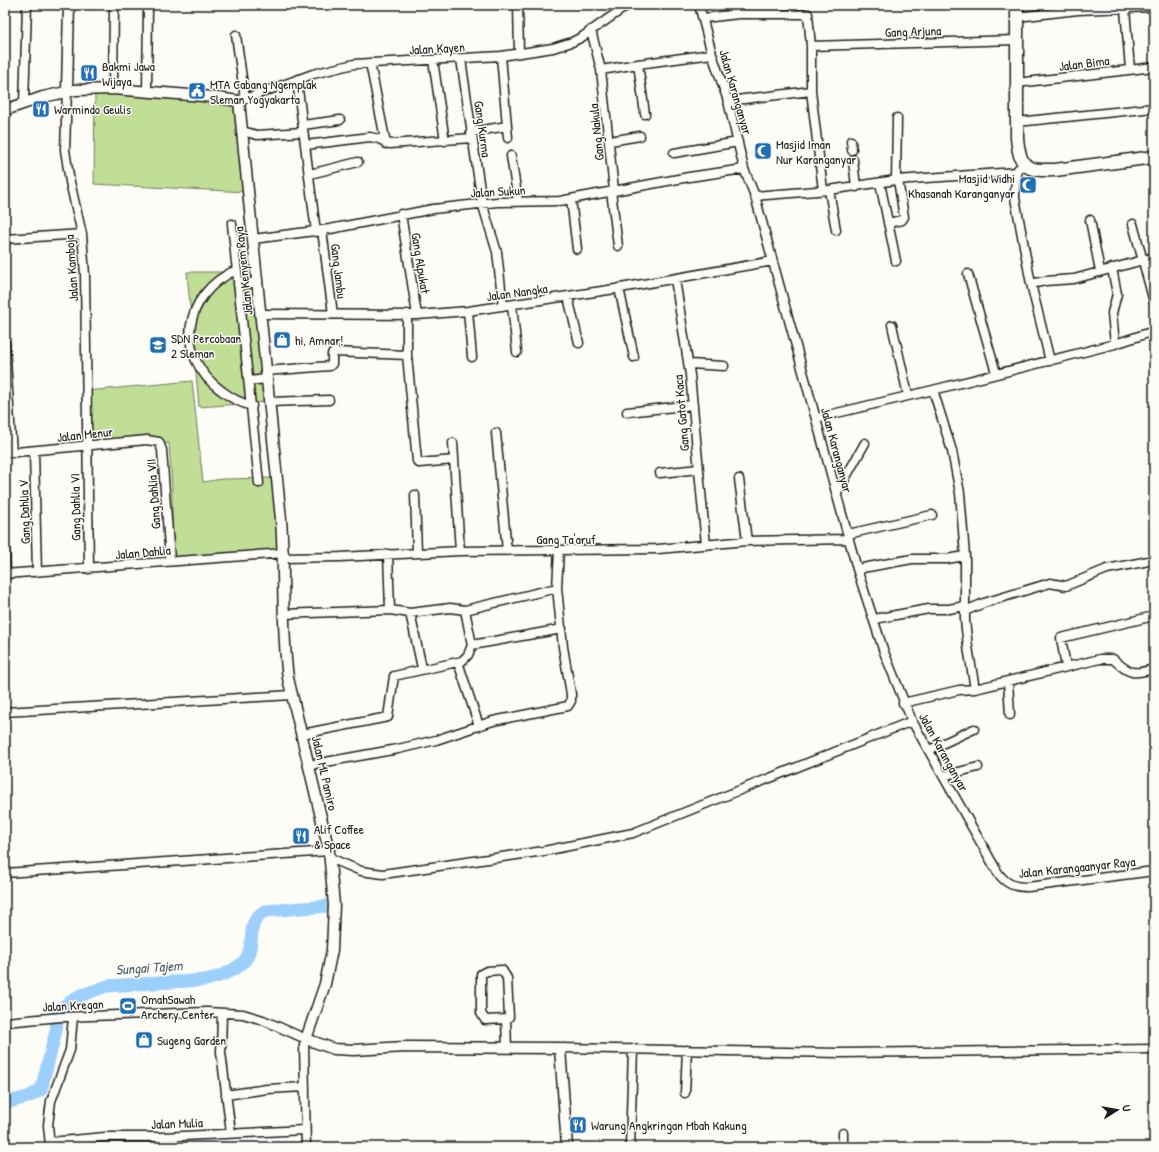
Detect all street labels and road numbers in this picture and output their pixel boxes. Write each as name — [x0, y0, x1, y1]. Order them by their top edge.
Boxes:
street label: Gang Arjuna — [884, 21, 942, 41]
street label: Jalan Kayen — [409, 38, 465, 58]
street label: Jalan Karanganyar — [715, 47, 757, 137]
street label: Jalan Bima — [1058, 51, 1110, 75]
street label: Gang Kurma — [470, 100, 496, 158]
street label: Gang Nakula — [584, 103, 608, 161]
street label: Jalan Sukun — [470, 181, 526, 201]
street label: Jalan Kenyem Raya — [229, 226, 257, 316]
street label: Gang Alpukat — [407, 231, 435, 295]
street label: Jalan Kamboja — [60, 234, 82, 302]
street label: Gang Jambu — [327, 242, 351, 300]
street label: Jalan Nangka — [485, 279, 549, 305]
street label: Gang Gatot Kaca — [669, 374, 693, 452]
street label: Jalan Karanganyar — [817, 405, 857, 495]
street label: Jalan Menur — [56, 422, 114, 446]
street label: Gang Dahlia VII — [142, 458, 164, 530]
street label: Gang Dahlia VI — [65, 473, 85, 541]
street label: Gang Dahlia V — [14, 479, 34, 545]
street label: Gang Ta'aruf — [536, 530, 596, 548]
street label: Jalan Dahlia — [115, 541, 171, 563]
street label: Jalan Karanganyar — [915, 709, 973, 795]
street label: Jalan ML Pamiro — [308, 734, 342, 812]
street label: Jalan Karangaanyar Raya — [1018, 852, 1136, 882]
street label: Jalan Kregan — [42, 994, 104, 1016]
street label: Jalan Mulia — [151, 1113, 203, 1133]

